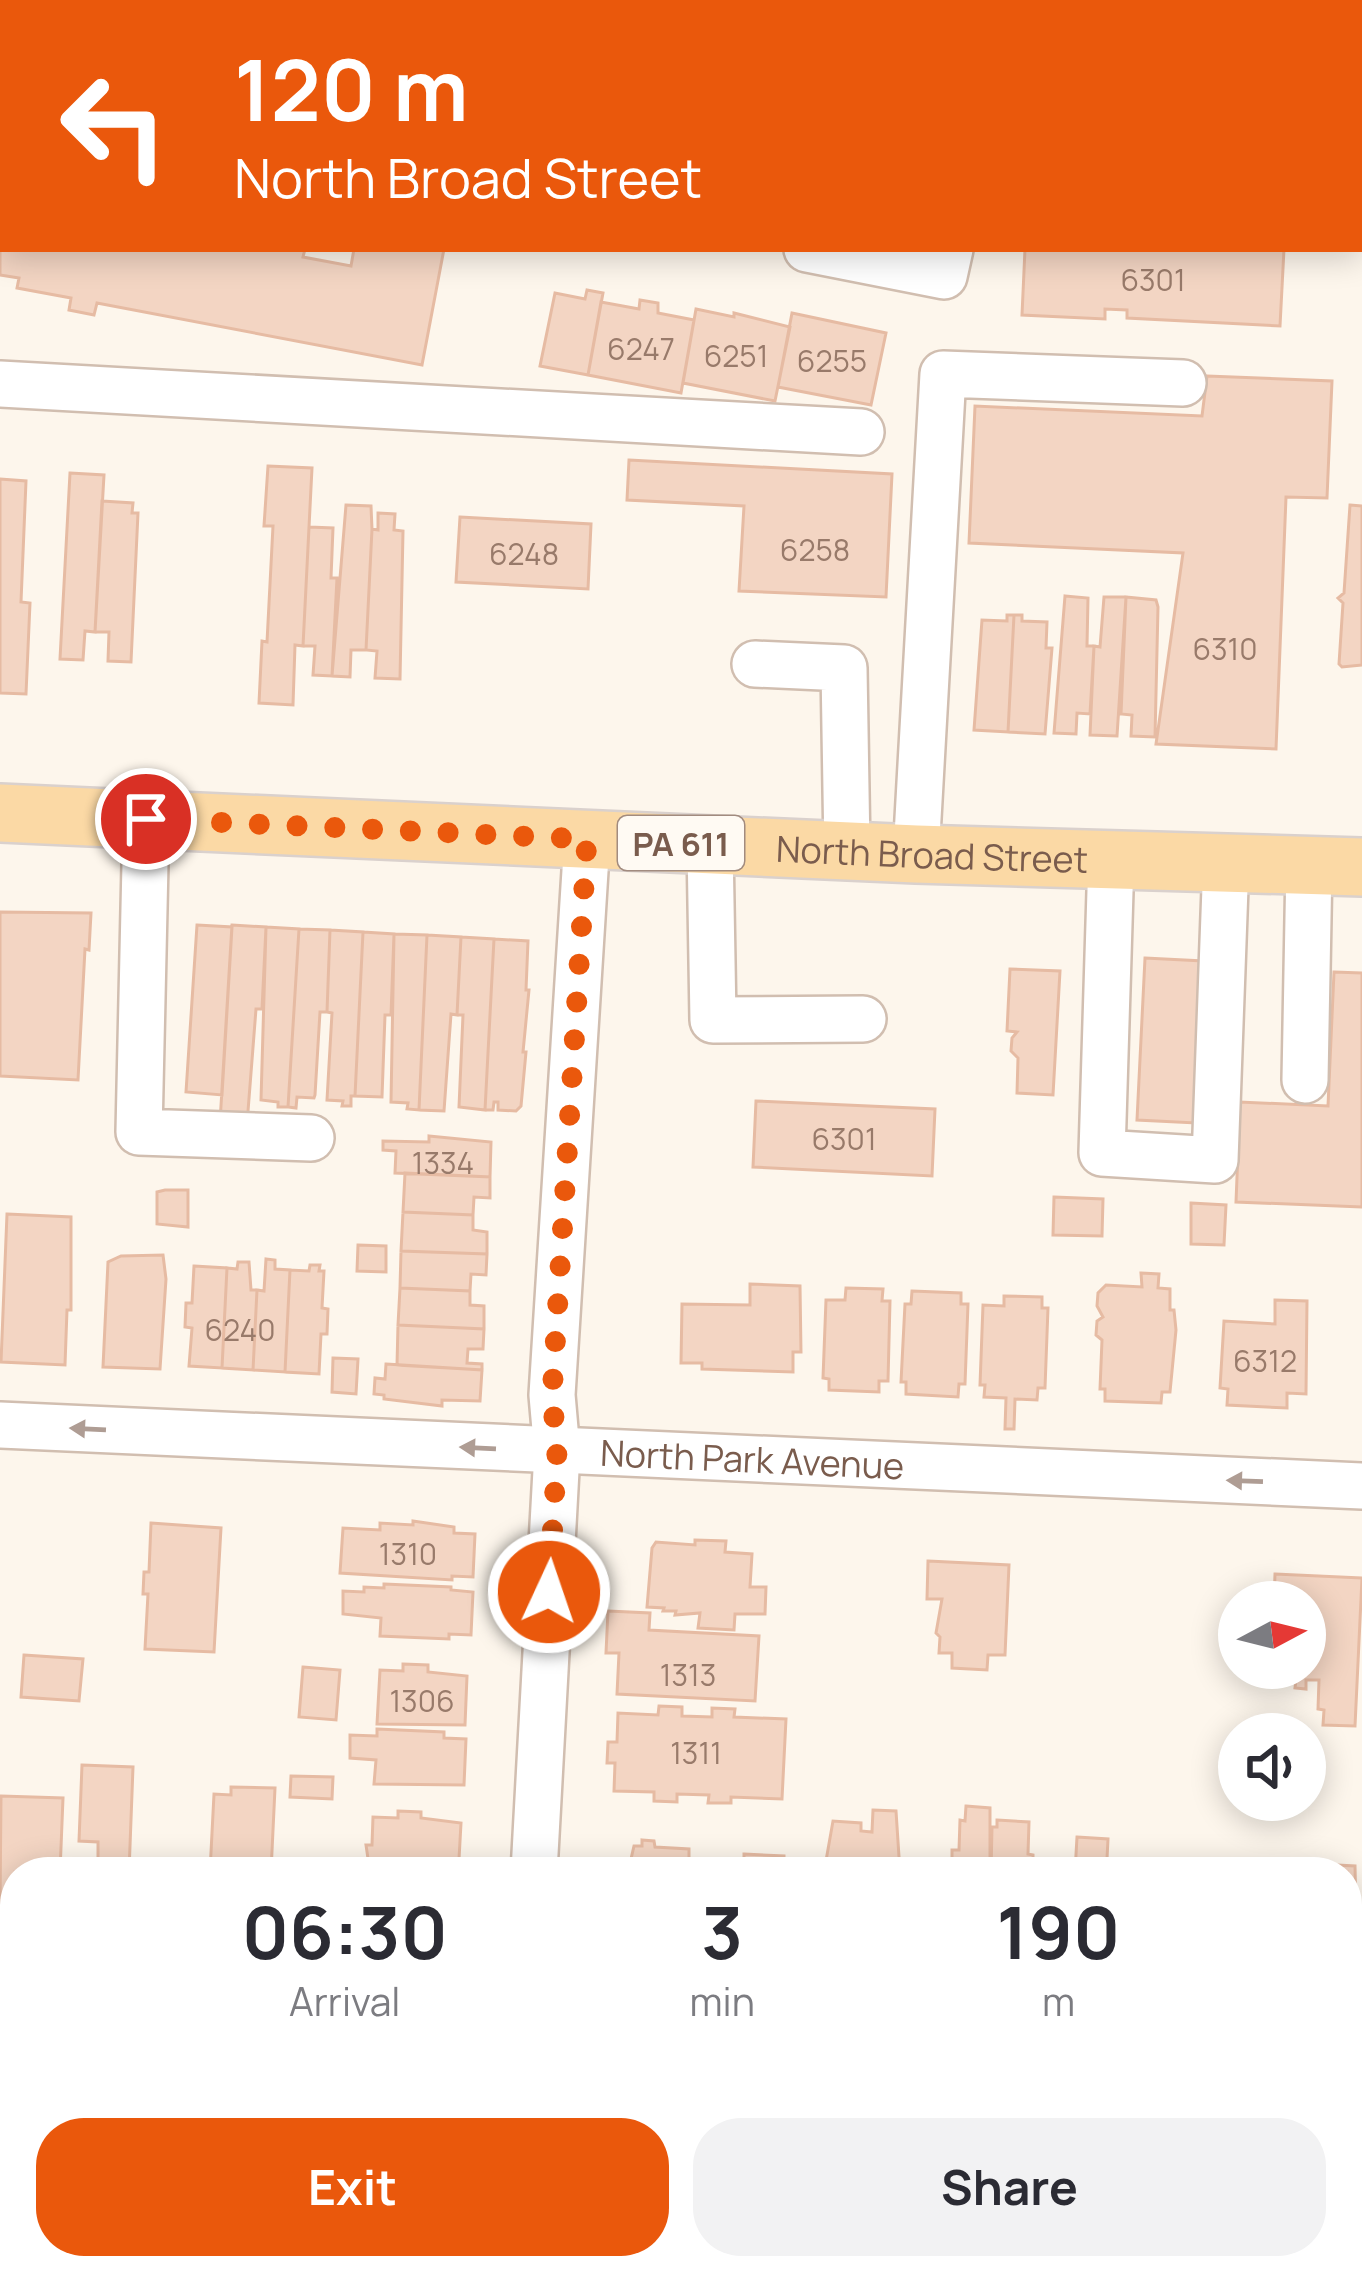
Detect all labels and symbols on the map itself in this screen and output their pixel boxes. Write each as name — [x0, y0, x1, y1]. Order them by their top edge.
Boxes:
house number: 6301 — [1120, 259, 1186, 300]
house number: 6247 — [607, 328, 675, 369]
house number: 6251 — [704, 335, 768, 376]
house number: 6255 — [797, 340, 867, 381]
house number: 6258 — [780, 529, 850, 570]
house number: 6248 — [489, 533, 559, 574]
house number: 6310 — [1192, 628, 1258, 669]
pin — [95, 768, 197, 870]
road number: PA 611 — [618, 816, 744, 870]
street label: North Broad Street — [775, 823, 1089, 884]
house number: 6301 — [811, 1118, 877, 1159]
house number: 1334 — [412, 1142, 474, 1183]
house number: 6240 — [204, 1309, 276, 1350]
house number: 6312 — [1233, 1340, 1297, 1381]
one-way arrow — [68, 1419, 106, 1438]
street label: North Park Avenue — [599, 1427, 905, 1490]
one-way arrow — [458, 1438, 496, 1457]
one-way arrow — [1225, 1471, 1263, 1490]
position arrow — [486, 1529, 612, 1655]
house number: 1310 — [379, 1533, 437, 1574]
north arrow — [1218, 1581, 1326, 1689]
house number: 1313 — [660, 1654, 716, 1695]
house number: 1306 — [389, 1680, 455, 1721]
house number: 1311 — [670, 1732, 722, 1773]

